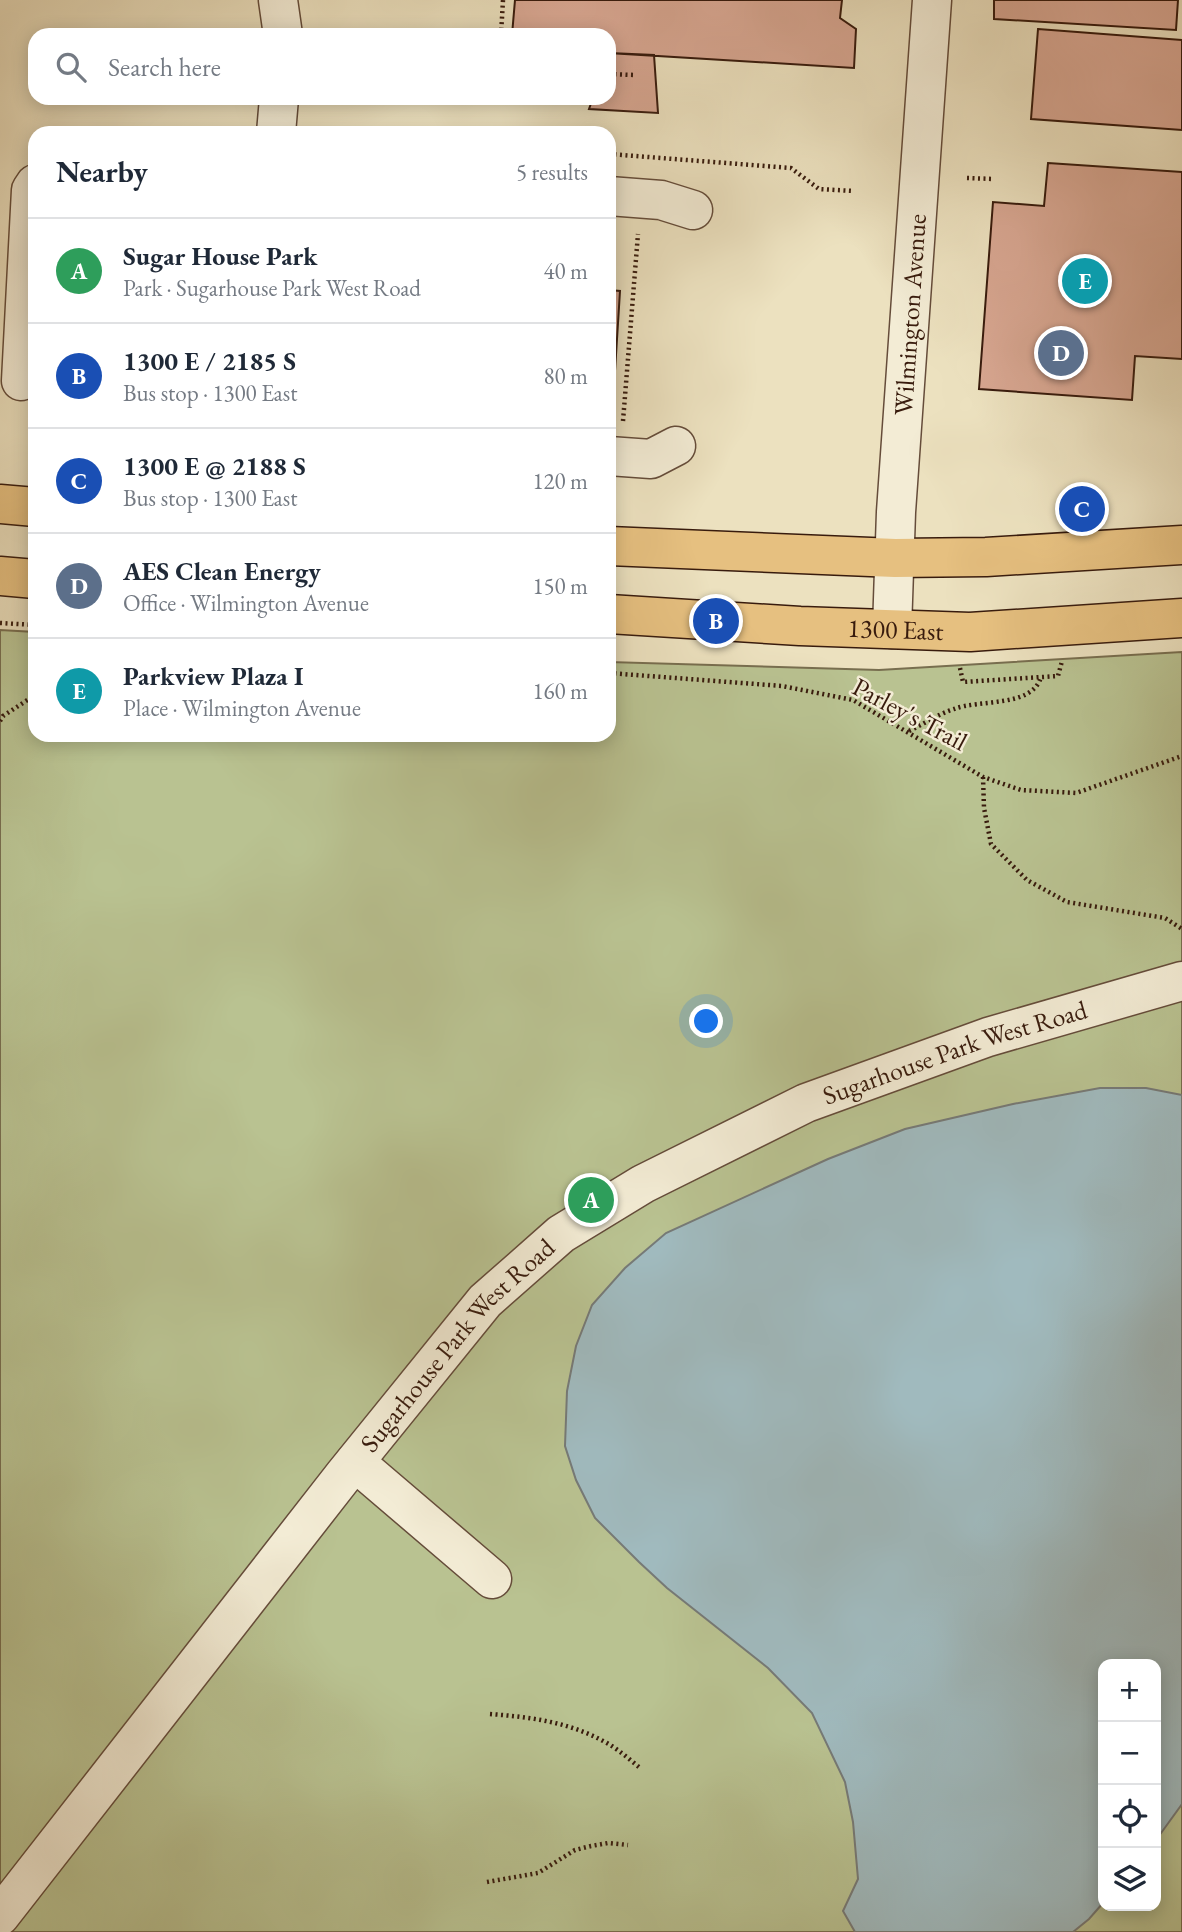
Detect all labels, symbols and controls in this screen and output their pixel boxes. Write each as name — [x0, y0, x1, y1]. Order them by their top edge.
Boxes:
search box — [28, 28, 616, 105]
icon: search — [52, 48, 90, 86]
text: Search here — [108, 50, 221, 84]
text: Nearby — [56, 152, 148, 191]
text: 5 results — [516, 157, 588, 187]
street label: Wilmington Avenue — [886, 213, 934, 417]
text: Sugar House Park — [123, 239, 318, 273]
pin: E — [1062, 255, 1108, 307]
text: A — [71, 256, 87, 286]
text: 40 m — [543, 256, 588, 286]
text: Park · Sugarhouse Park West Road — [123, 273, 421, 303]
pin: D — [1038, 327, 1084, 379]
text: 1300 E / 2185 S — [123, 344, 296, 378]
text: B — [72, 361, 86, 391]
text: 80 m — [543, 361, 588, 391]
text: Bus stop · 1300 East — [123, 378, 297, 408]
text: 1300 E @ 2188 S — [123, 449, 306, 483]
text: C — [71, 466, 87, 496]
text: 120 m — [532, 466, 588, 496]
text: Bus stop · 1300 East — [123, 483, 297, 513]
pin: C — [1059, 483, 1105, 535]
text: AES Clean Energy — [123, 554, 321, 588]
text: D — [70, 571, 88, 601]
text: 150 m — [532, 571, 588, 601]
text: Office · Wilmington Avenue — [123, 588, 369, 618]
pin: B — [693, 595, 739, 647]
street label: 1300 East — [847, 611, 944, 648]
text: Parkview Plaza I — [123, 659, 303, 693]
street label: Parley's Trail — [847, 670, 973, 758]
text: E — [72, 676, 86, 706]
text: 160 m — [532, 676, 588, 706]
text: Place · Wilmington Avenue — [123, 693, 361, 723]
street label: Sugarhouse Park West Road — [818, 992, 1092, 1113]
your location — [689, 1004, 723, 1038]
pin: A — [568, 1174, 614, 1226]
street label: Sugarhouse Park West Road — [352, 1230, 562, 1459]
map controls — [1098, 1659, 1161, 1911]
button: + — [1098, 1659, 1161, 1722]
button: − — [1098, 1722, 1161, 1785]
button: locate — [1098, 1785, 1161, 1848]
button: layers — [1098, 1848, 1161, 1911]

